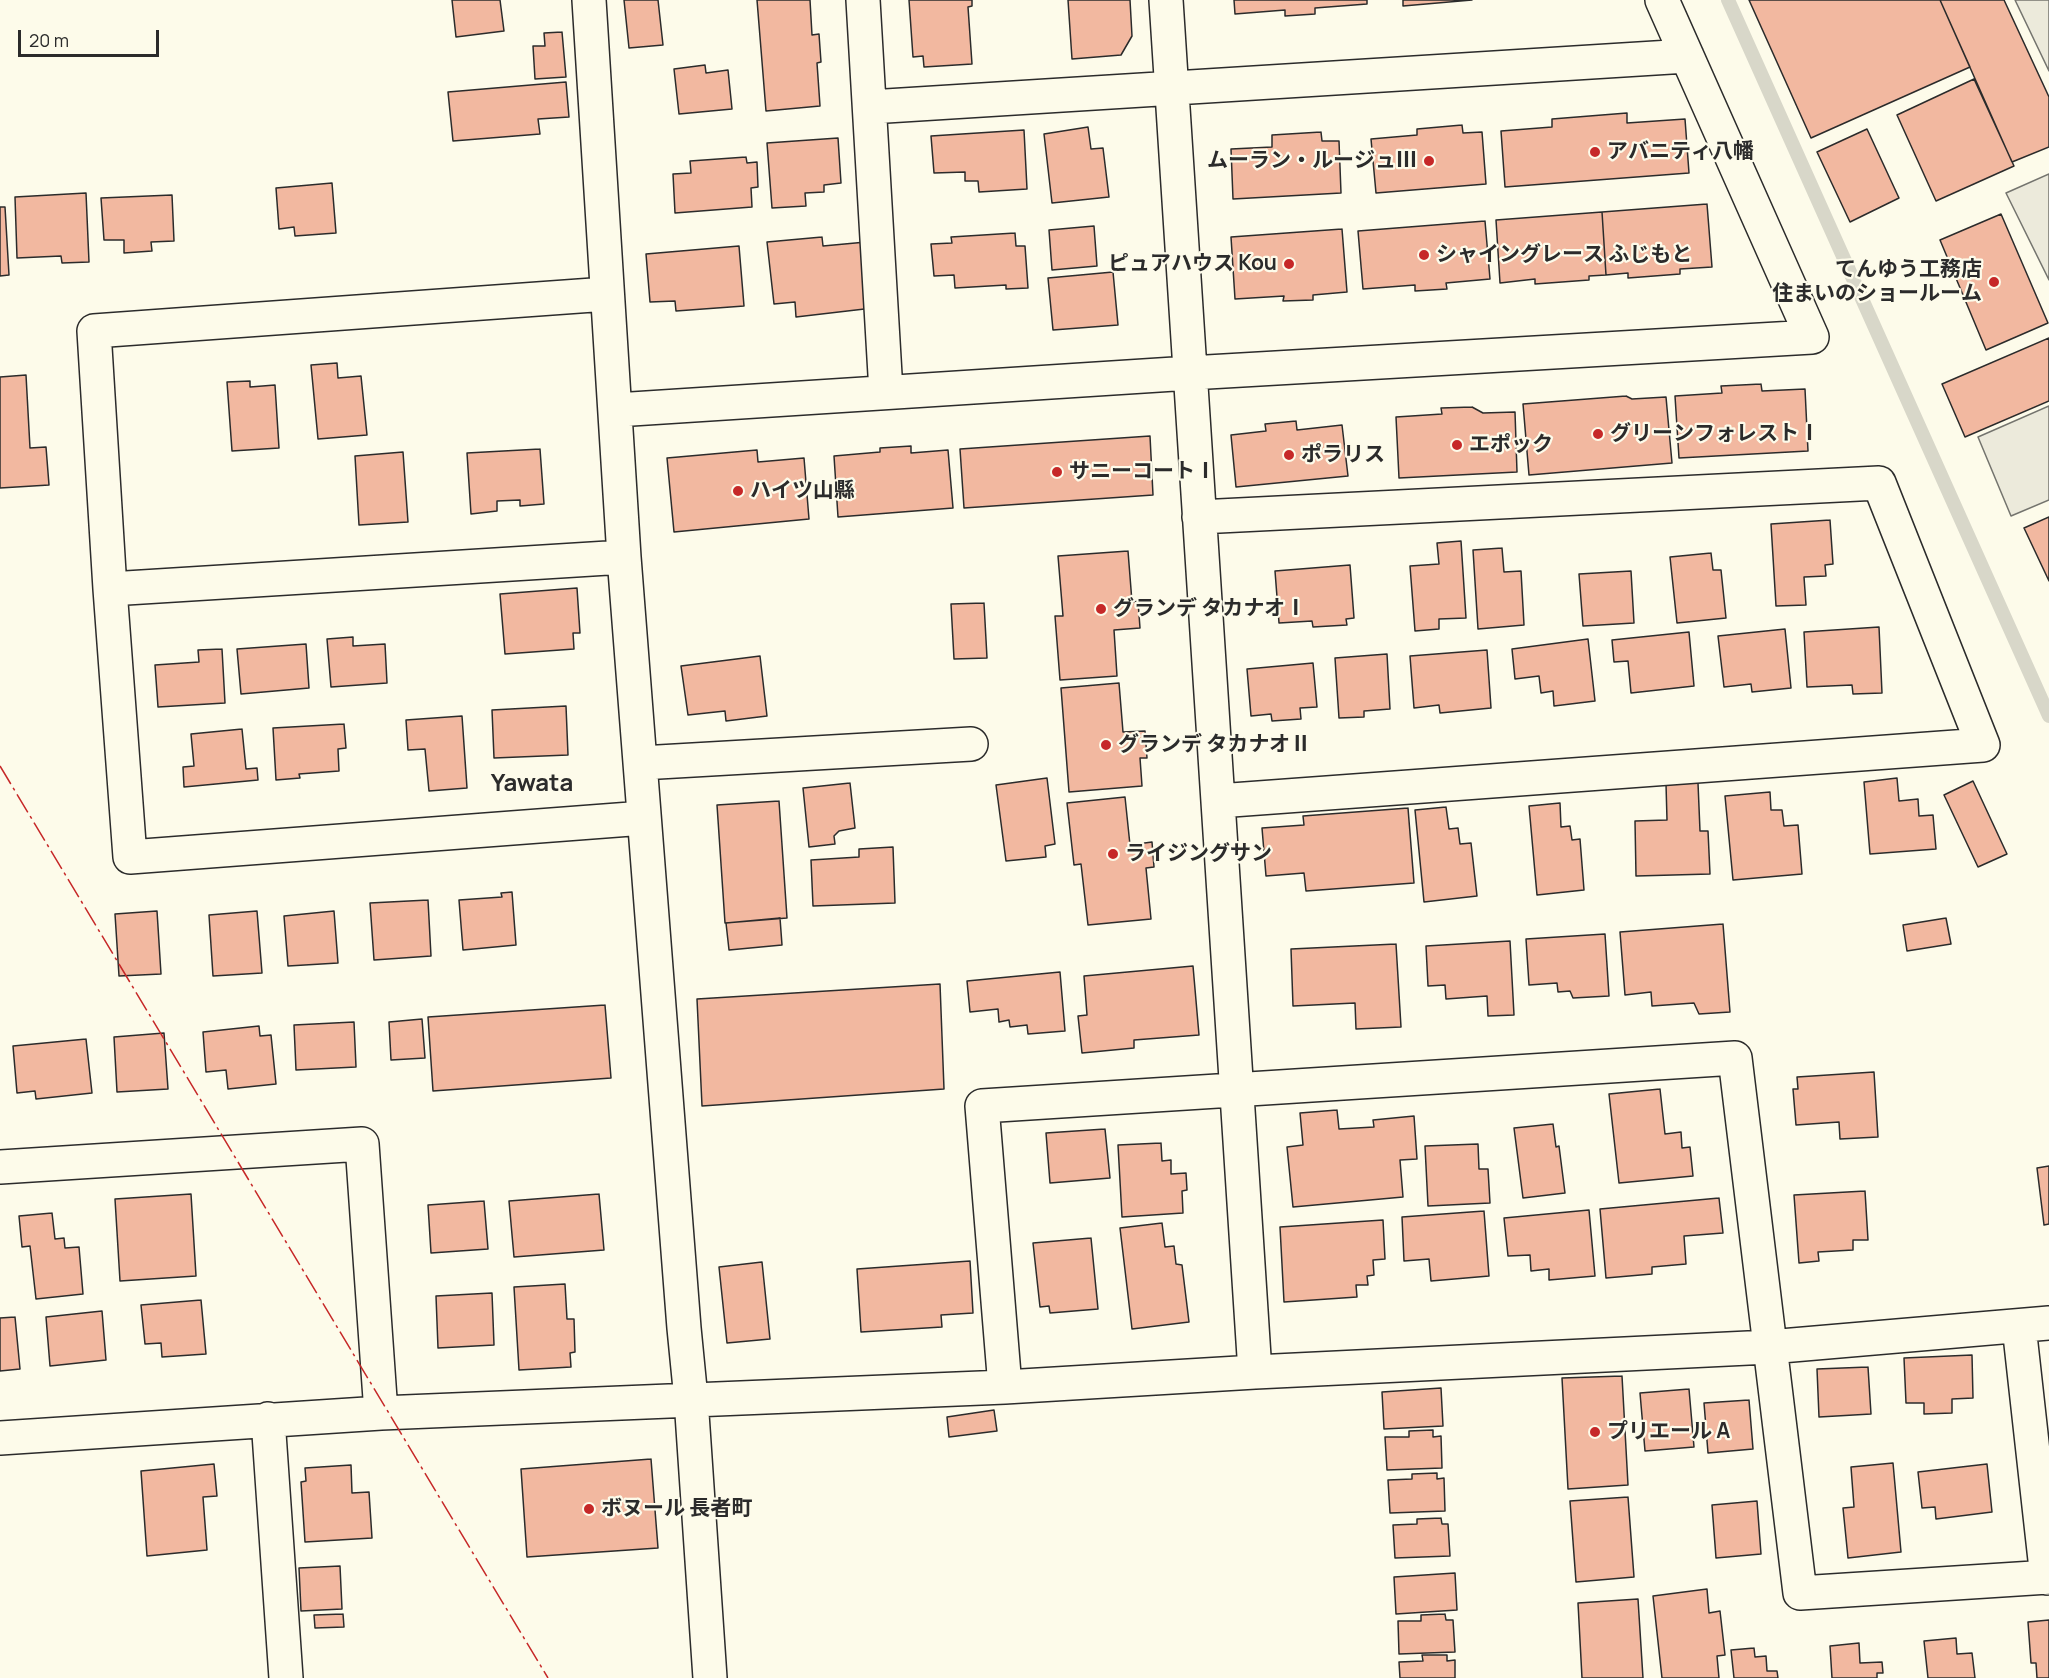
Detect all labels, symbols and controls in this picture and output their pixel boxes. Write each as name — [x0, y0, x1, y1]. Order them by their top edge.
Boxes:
scale bar — [21, 18, 162, 56]
text: 20 m — [29, 28, 69, 52]
place label: アバニティ八幡 — [1607, 139, 1754, 165]
marker: アバニティ八幡 — [1588, 145, 1602, 159]
place label: ムーラン・ルージュⅢ — [1207, 148, 1417, 174]
marker: ムーラン・ルージュⅢ — [1422, 154, 1436, 168]
place label: シャイングレース ふじもと — [1436, 242, 1692, 268]
marker: シャイングレース ふじもと — [1417, 248, 1431, 262]
place label: ピュアハウス Kou — [1108, 251, 1277, 277]
marker: ピュアハウス Kou — [1282, 257, 1296, 271]
place label: てんゆう工務店 住まいのショールーム — [1772, 257, 1982, 307]
marker: てんゆう工務店 住まいのショールーム — [1987, 275, 2001, 289]
place label: グリーンフォレストⅠ — [1610, 421, 1820, 447]
marker: グリーンフォレストⅠ — [1591, 427, 1605, 441]
place label: エポック — [1469, 432, 1553, 458]
marker: エポック — [1450, 438, 1464, 452]
place label: ポラリス — [1301, 442, 1385, 468]
marker: ポラリス — [1282, 448, 1296, 462]
place label: サニーコートⅠ — [1069, 459, 1216, 485]
marker: サニーコートⅠ — [1050, 465, 1064, 479]
place label: ハイツ山縣 — [750, 478, 855, 504]
marker: ハイツ山縣 — [731, 484, 745, 498]
place label: グランデ タカナオⅠ — [1113, 596, 1306, 622]
marker: グランデ タカナオⅠ — [1094, 602, 1108, 616]
place label: グランデ タカナオⅡ — [1118, 732, 1311, 758]
marker: グランデ タカナオⅡ — [1099, 738, 1113, 752]
district label: Yawata — [491, 770, 573, 798]
place label: ライジングサン — [1125, 841, 1272, 867]
marker: ライジングサン — [1106, 847, 1120, 861]
place label: プリエール A — [1607, 1419, 1730, 1445]
marker: プリエール A — [1588, 1425, 1602, 1439]
place label: ボヌール 長者町 — [601, 1496, 752, 1522]
marker: ボヌール 長者町 — [582, 1502, 596, 1516]

